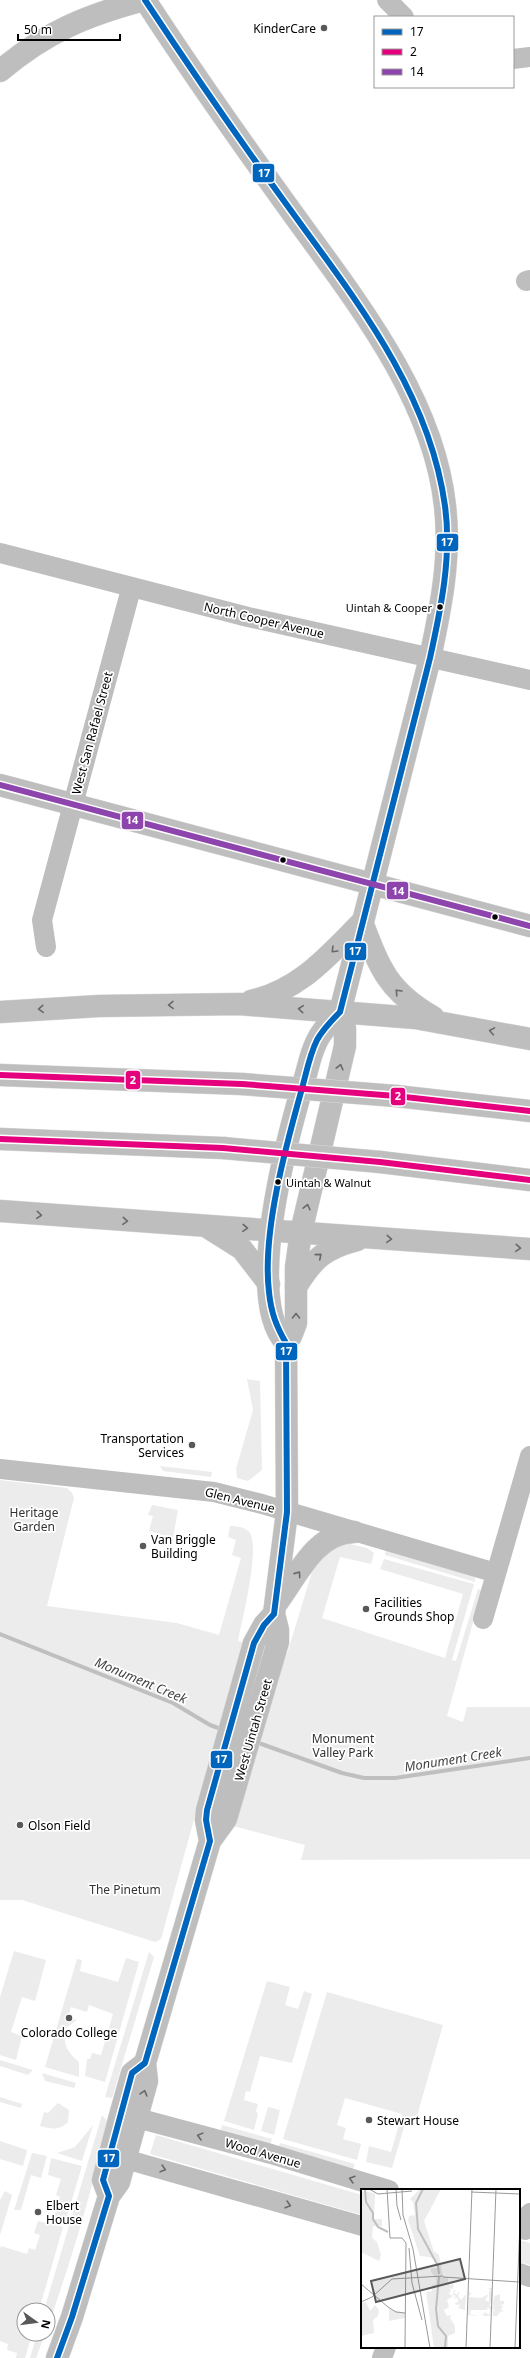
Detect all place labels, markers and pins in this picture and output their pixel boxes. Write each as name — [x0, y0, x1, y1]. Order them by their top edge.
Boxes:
place label: KinderCare — [253, 20, 316, 37]
marker: KinderCare — [319, 23, 329, 33]
place label: Uintah & Cooper — [346, 600, 432, 615]
marker: Uintah & Cooper — [435, 602, 445, 612]
unlabelled marker — [278, 855, 288, 865]
unlabelled marker — [490, 912, 500, 922]
place label: Uintah & Walnut — [286, 1175, 371, 1190]
marker: Uintah & Walnut — [273, 1177, 283, 1187]
place label: Transportation Services — [101, 1430, 184, 1461]
marker: Transportation Services — [187, 1440, 197, 1450]
place label: Van Briggle Building — [151, 1531, 216, 1562]
marker: Van Briggle Building — [138, 1541, 148, 1551]
place label: Facilities Grounds Shop — [374, 1594, 454, 1625]
marker: Facilities Grounds Shop — [361, 1604, 371, 1614]
place label: Olson Field — [28, 1817, 91, 1834]
marker: Olson Field — [15, 1820, 25, 1830]
marker: Colorado College — [64, 2013, 74, 2023]
place label: Colorado College — [21, 2024, 117, 2041]
place label: Stewart House — [377, 2112, 459, 2129]
marker: Stewart House — [364, 2115, 374, 2125]
place label: Elbert House — [46, 2197, 82, 2228]
marker: Elbert House — [33, 2207, 43, 2217]

